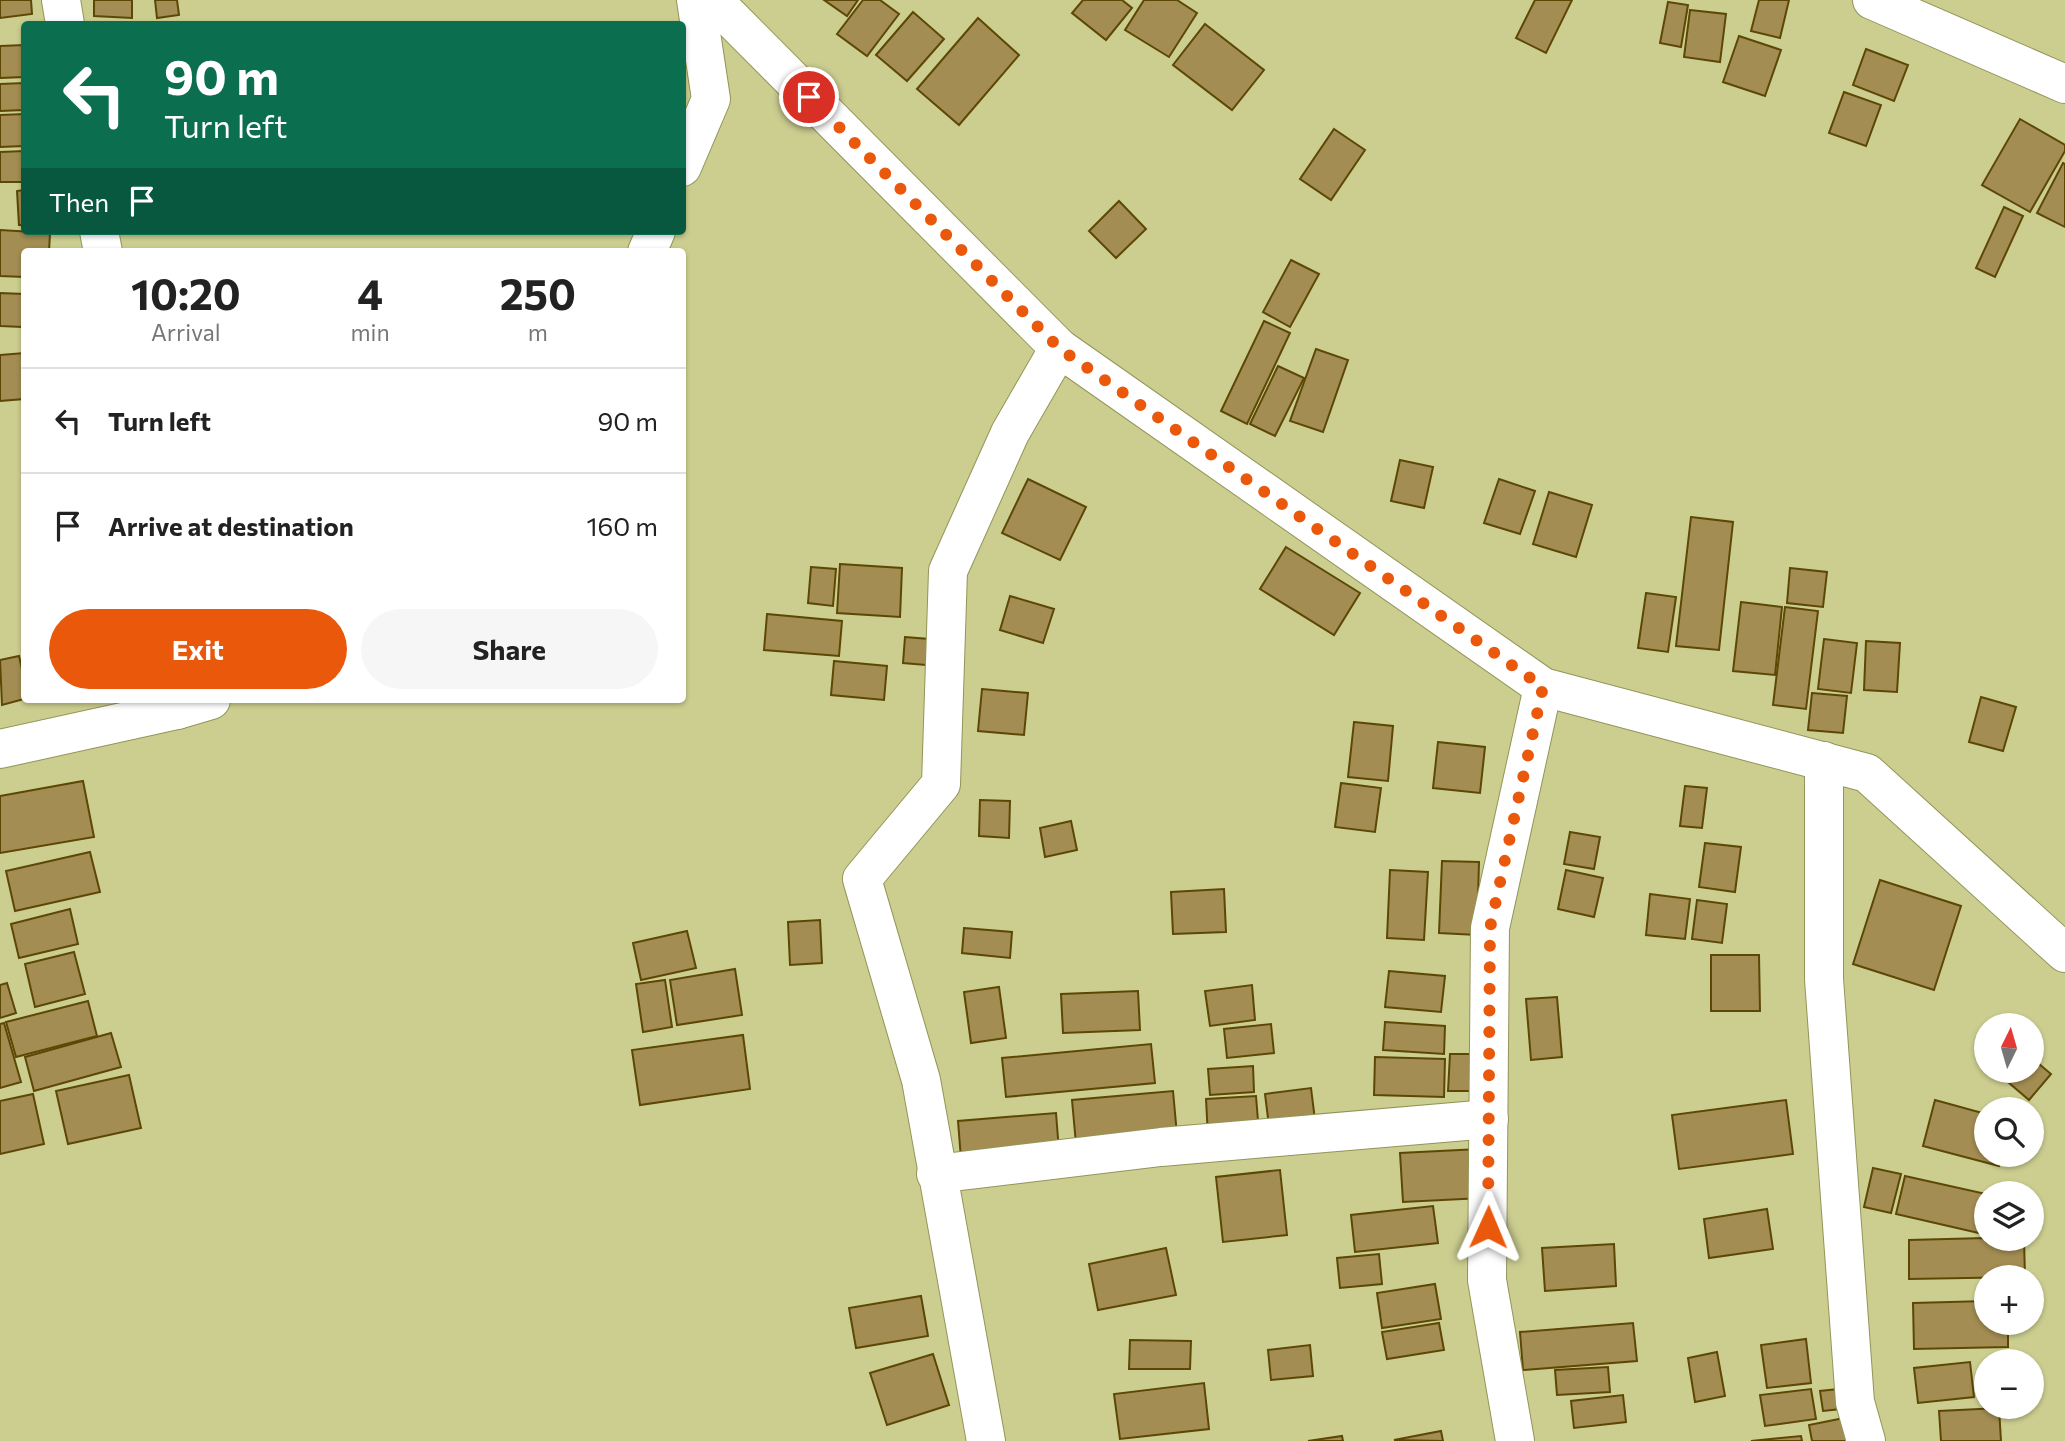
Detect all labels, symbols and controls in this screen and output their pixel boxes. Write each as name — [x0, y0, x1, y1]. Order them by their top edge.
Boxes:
text: 90 m — [164, 45, 279, 105]
icon: left — [49, 49, 140, 140]
pin — [779, 67, 839, 127]
icon: arrive — [790, 78, 828, 116]
text: Turn left — [164, 105, 288, 145]
icon: arrive — [123, 182, 161, 220]
text: Then — [49, 186, 109, 217]
text: 10:20 — [131, 267, 241, 319]
text: 4 — [357, 267, 383, 319]
text: 250 — [500, 267, 576, 319]
text: Arrival — [151, 318, 221, 346]
text: min — [351, 318, 390, 346]
text: m — [528, 318, 548, 346]
icon: left — [49, 402, 87, 440]
text: Turn left — [108, 405, 211, 436]
text: 90 m — [598, 405, 658, 436]
icon: arrive — [49, 507, 87, 545]
text: Arrive at destination — [108, 510, 354, 541]
text: 160 m — [586, 510, 658, 541]
button: Exit — [49, 609, 347, 689]
button: Share — [361, 609, 658, 689]
north arrow — [1974, 1013, 2044, 1083]
map controls — [1974, 1013, 2044, 1419]
button: search — [1974, 1097, 2044, 1167]
button: layers — [1974, 1181, 2044, 1251]
position arrow — [1451, 1190, 1525, 1264]
button: + — [1974, 1265, 2044, 1335]
button: − — [1974, 1349, 2044, 1419]

